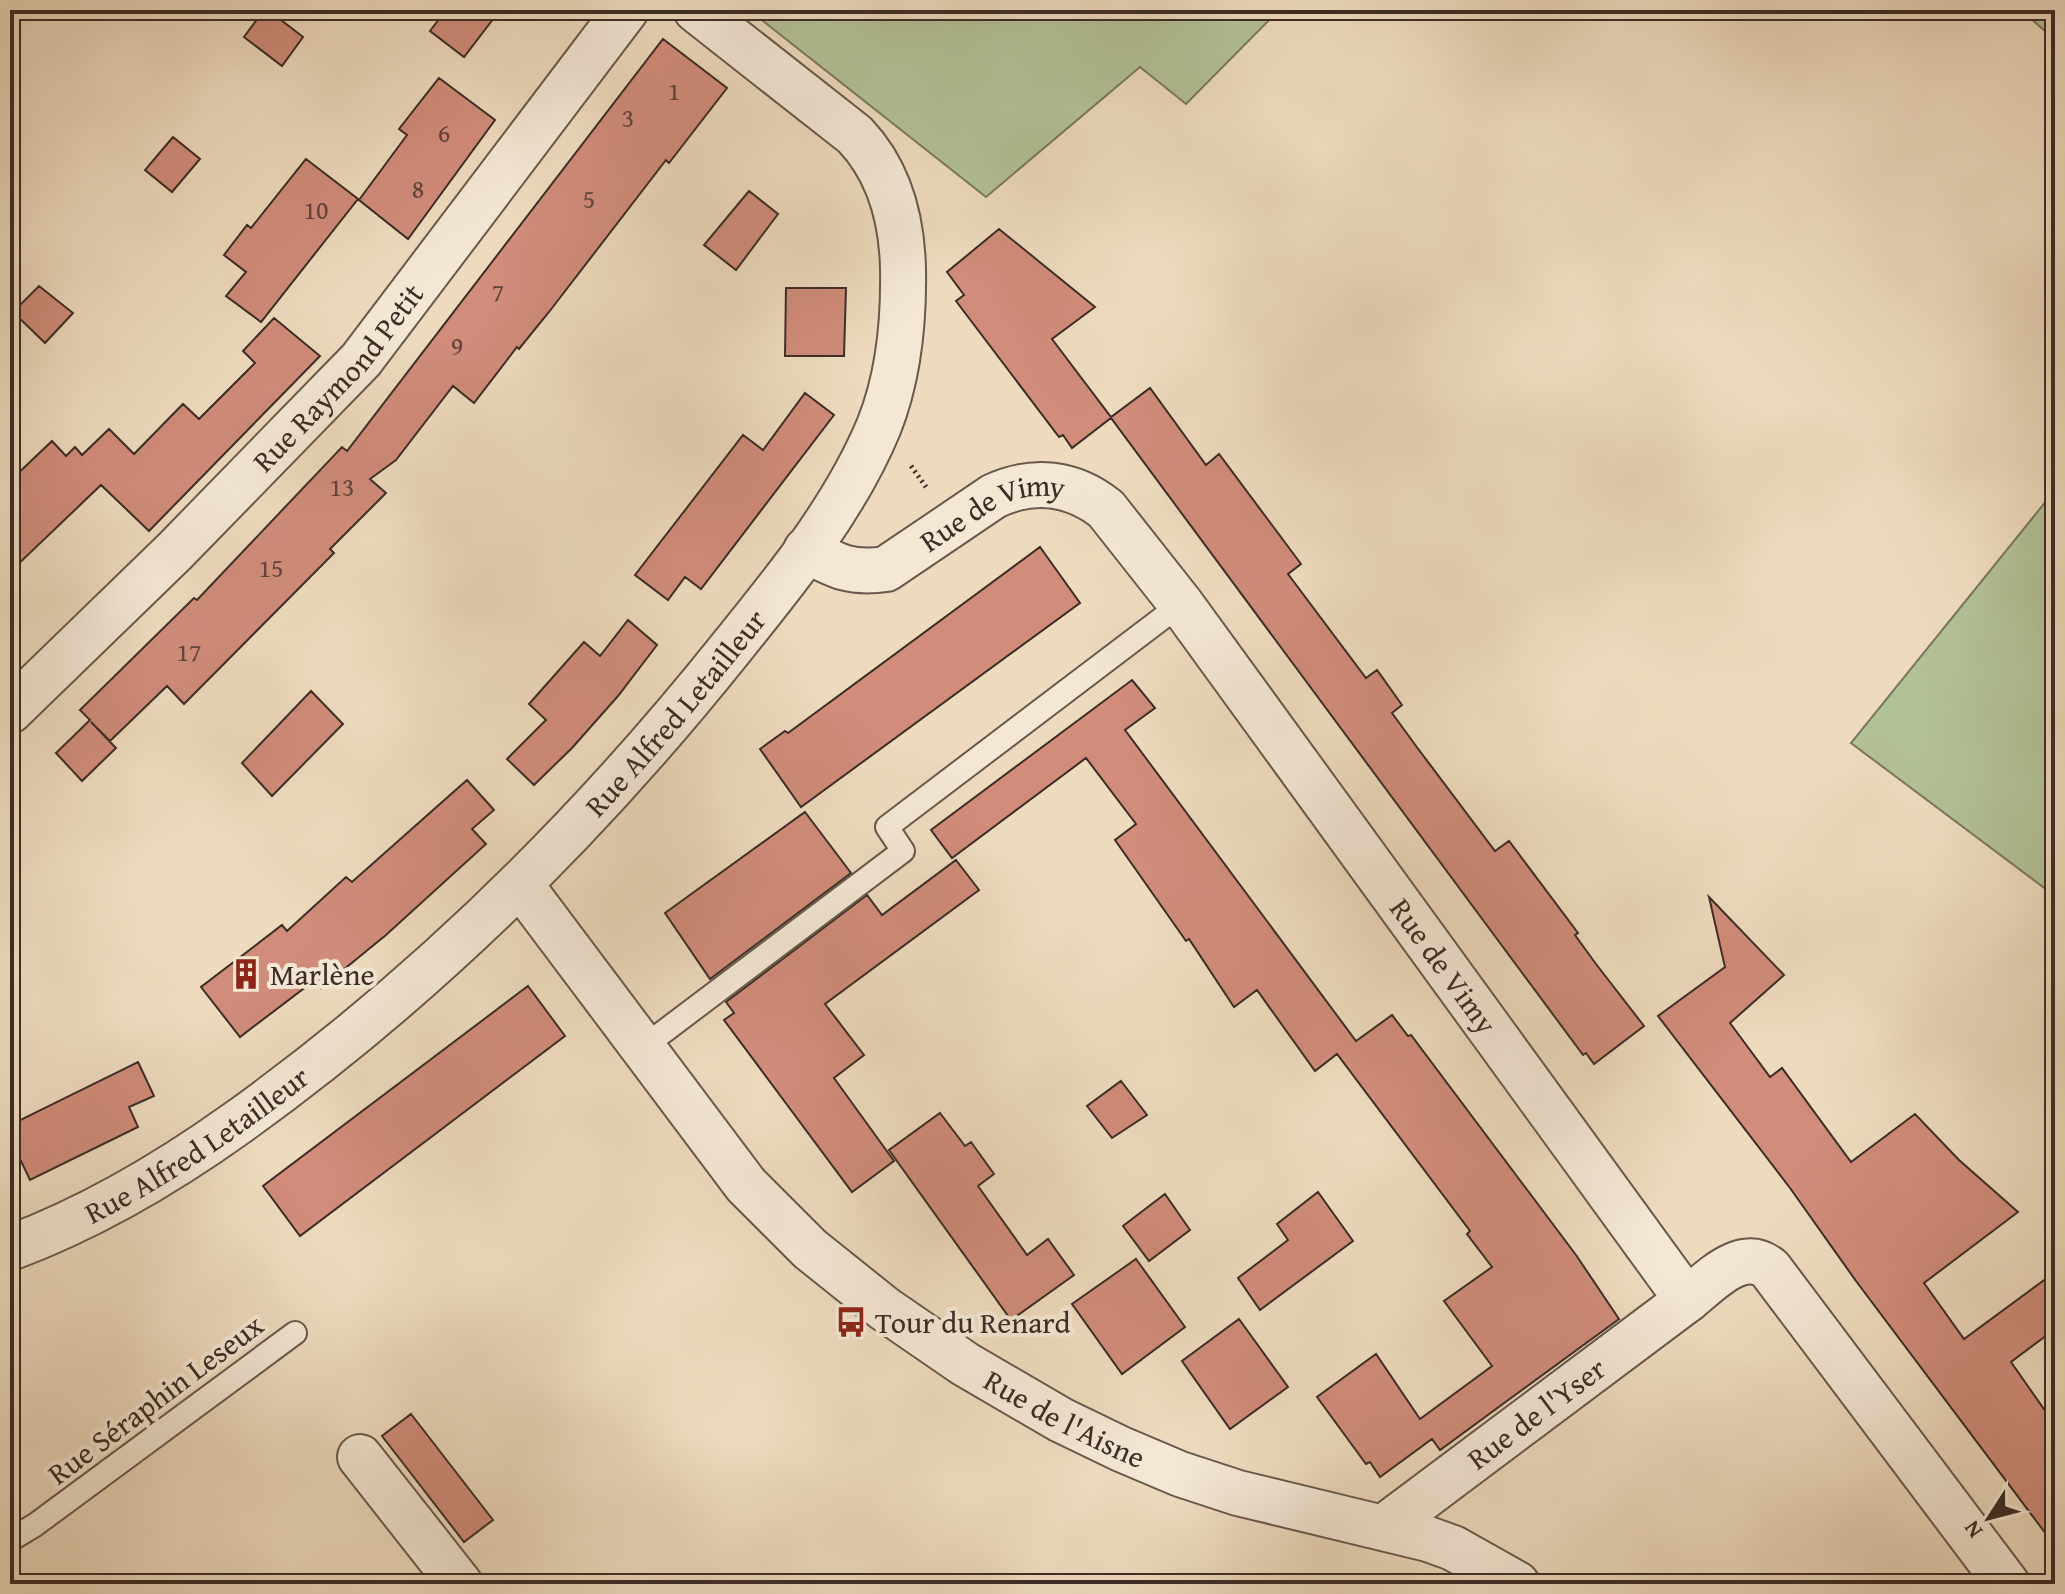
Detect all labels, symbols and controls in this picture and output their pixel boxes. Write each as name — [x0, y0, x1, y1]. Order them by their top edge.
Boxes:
house number: 1 — [668, 71, 680, 110]
house number: 3 — [622, 98, 634, 137]
house number: 6 — [438, 113, 450, 152]
house number: 8 — [412, 169, 424, 208]
house number: 5 — [583, 179, 595, 218]
house number: 10 — [303, 190, 329, 229]
house number: 7 — [492, 272, 504, 311]
street label: Rue Raymond Petit — [242, 273, 434, 482]
house number: 9 — [451, 326, 463, 365]
street label: Rue de Vimy — [911, 463, 1069, 562]
house number: 13 — [329, 467, 355, 506]
house number: 15 — [258, 548, 284, 587]
street label: Rue Alfred Letailleur — [574, 599, 776, 826]
house number: 17 — [176, 632, 202, 671]
street label: Rue de Vimy — [1380, 889, 1508, 1043]
place label: Marlène — [270, 952, 375, 996]
building icon: Marlène — [229, 957, 263, 991]
street label: Rue Alfred Letailleur — [77, 1055, 318, 1234]
place label: Tour du Renard — [875, 1300, 1070, 1344]
street label: Rue Séraphin Leseux — [38, 1303, 273, 1495]
bus stop icon: Tour du Renard — [834, 1305, 868, 1339]
street label: Rue de l'Yser — [1457, 1346, 1615, 1480]
street label: Rue de l'Aisne — [976, 1358, 1152, 1479]
north arrow — [1949, 1478, 2029, 1558]
text: N — [1955, 1514, 1990, 1545]

